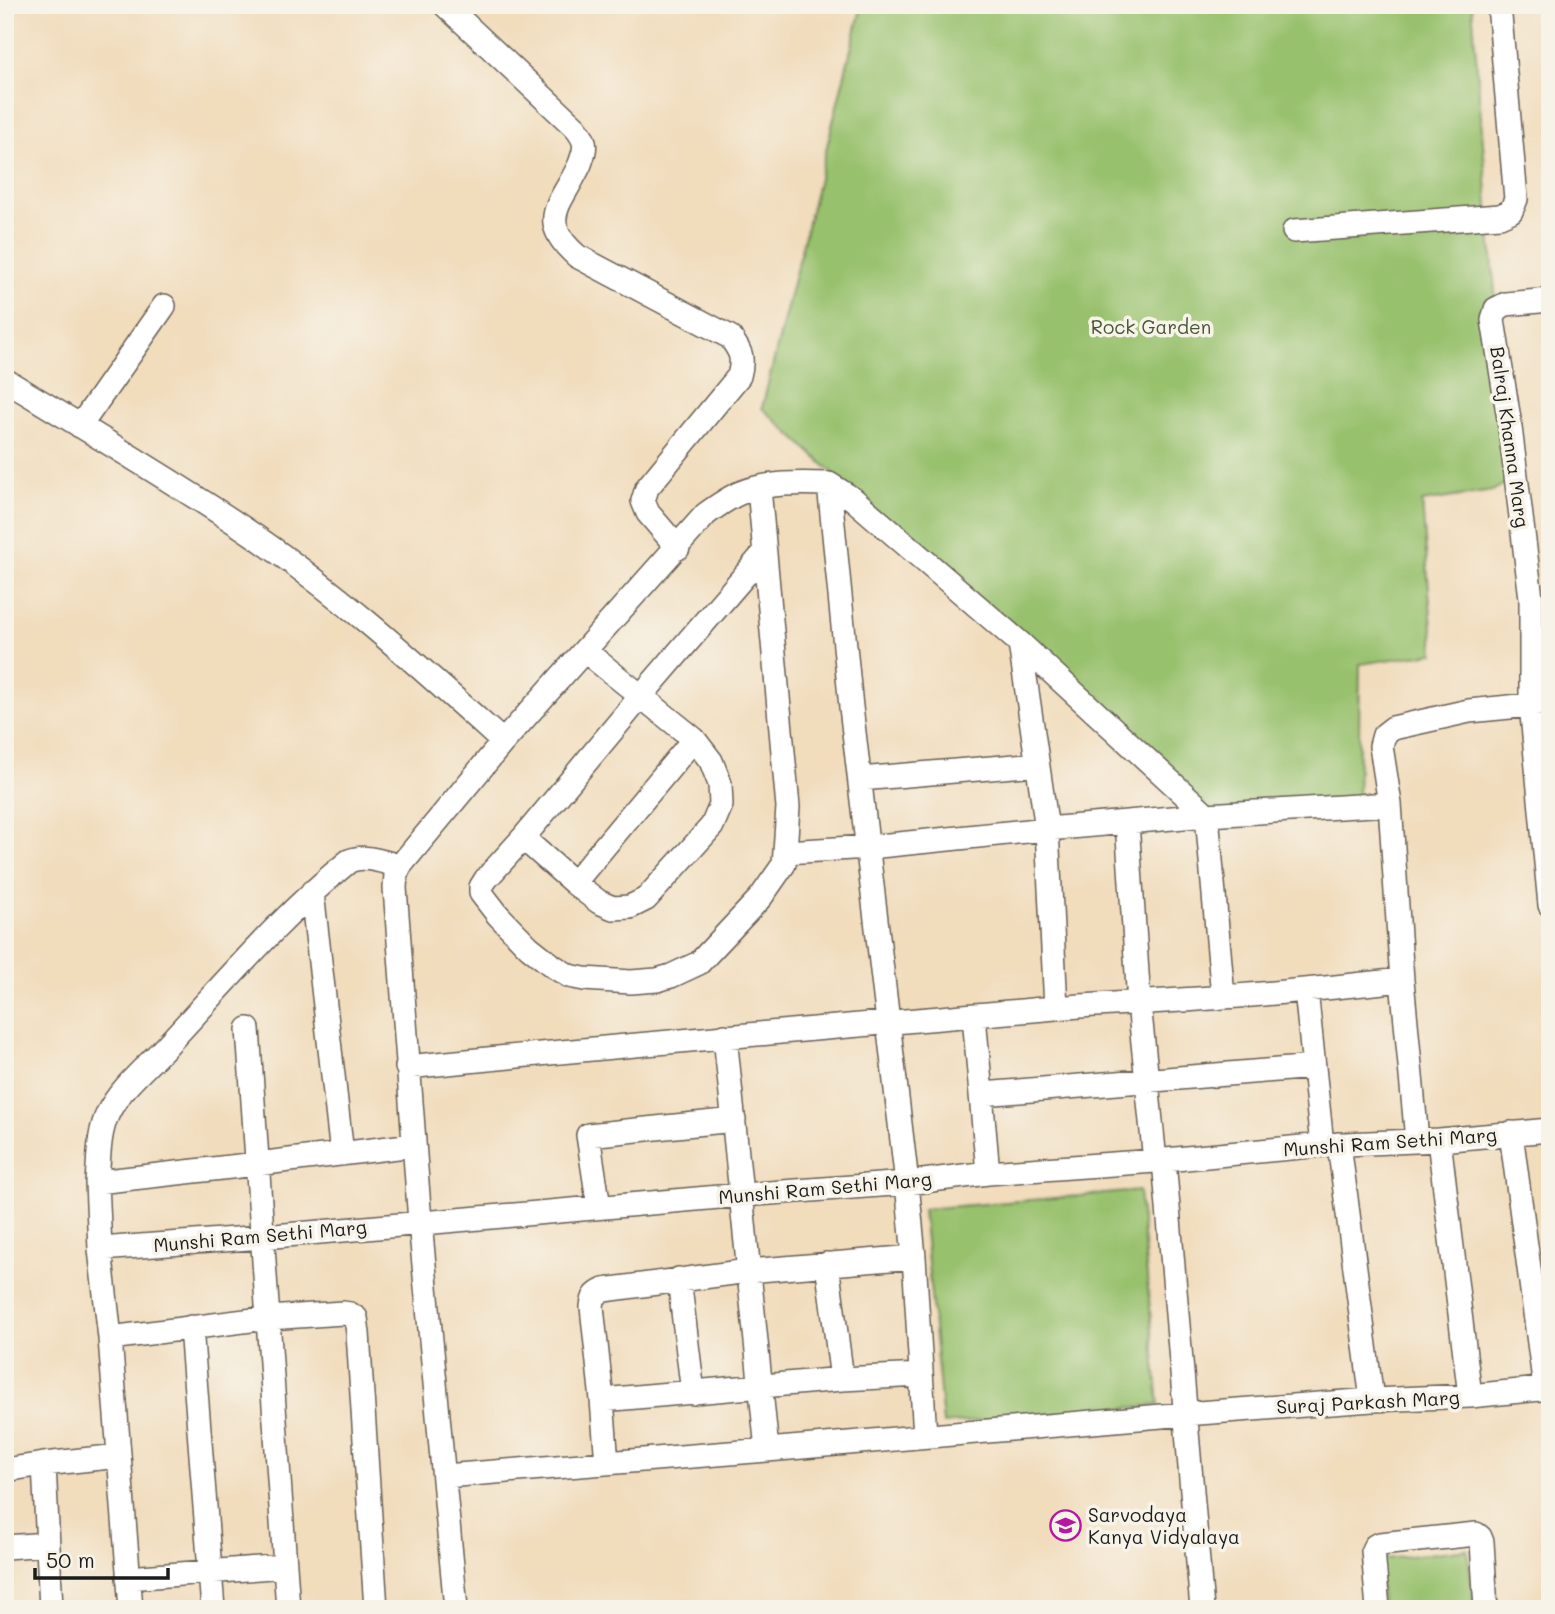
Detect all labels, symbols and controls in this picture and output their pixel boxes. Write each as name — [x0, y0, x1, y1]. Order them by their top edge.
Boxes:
park label: Rock Garden — [1091, 314, 1211, 339]
street label: Balraj Khanna Marg — [1485, 345, 1536, 529]
street label: Munshi Ram Sethi Marg — [1282, 1122, 1498, 1161]
street label: Munshi Ram Sethi Marg — [717, 1166, 933, 1209]
street label: Munshi Ram Sethi Marg — [152, 1214, 368, 1257]
street label: Suraj Parkash Marg — [1276, 1384, 1460, 1419]
place label: Sarvodaya Kanya Vidyalaya — [1088, 1502, 1240, 1549]
school or university icon: Sarvodaya Kanya Vidyalaya — [1048, 1509, 1082, 1543]
scale bar — [35, 1537, 168, 1581]
text: 50 m — [46, 1546, 95, 1573]

